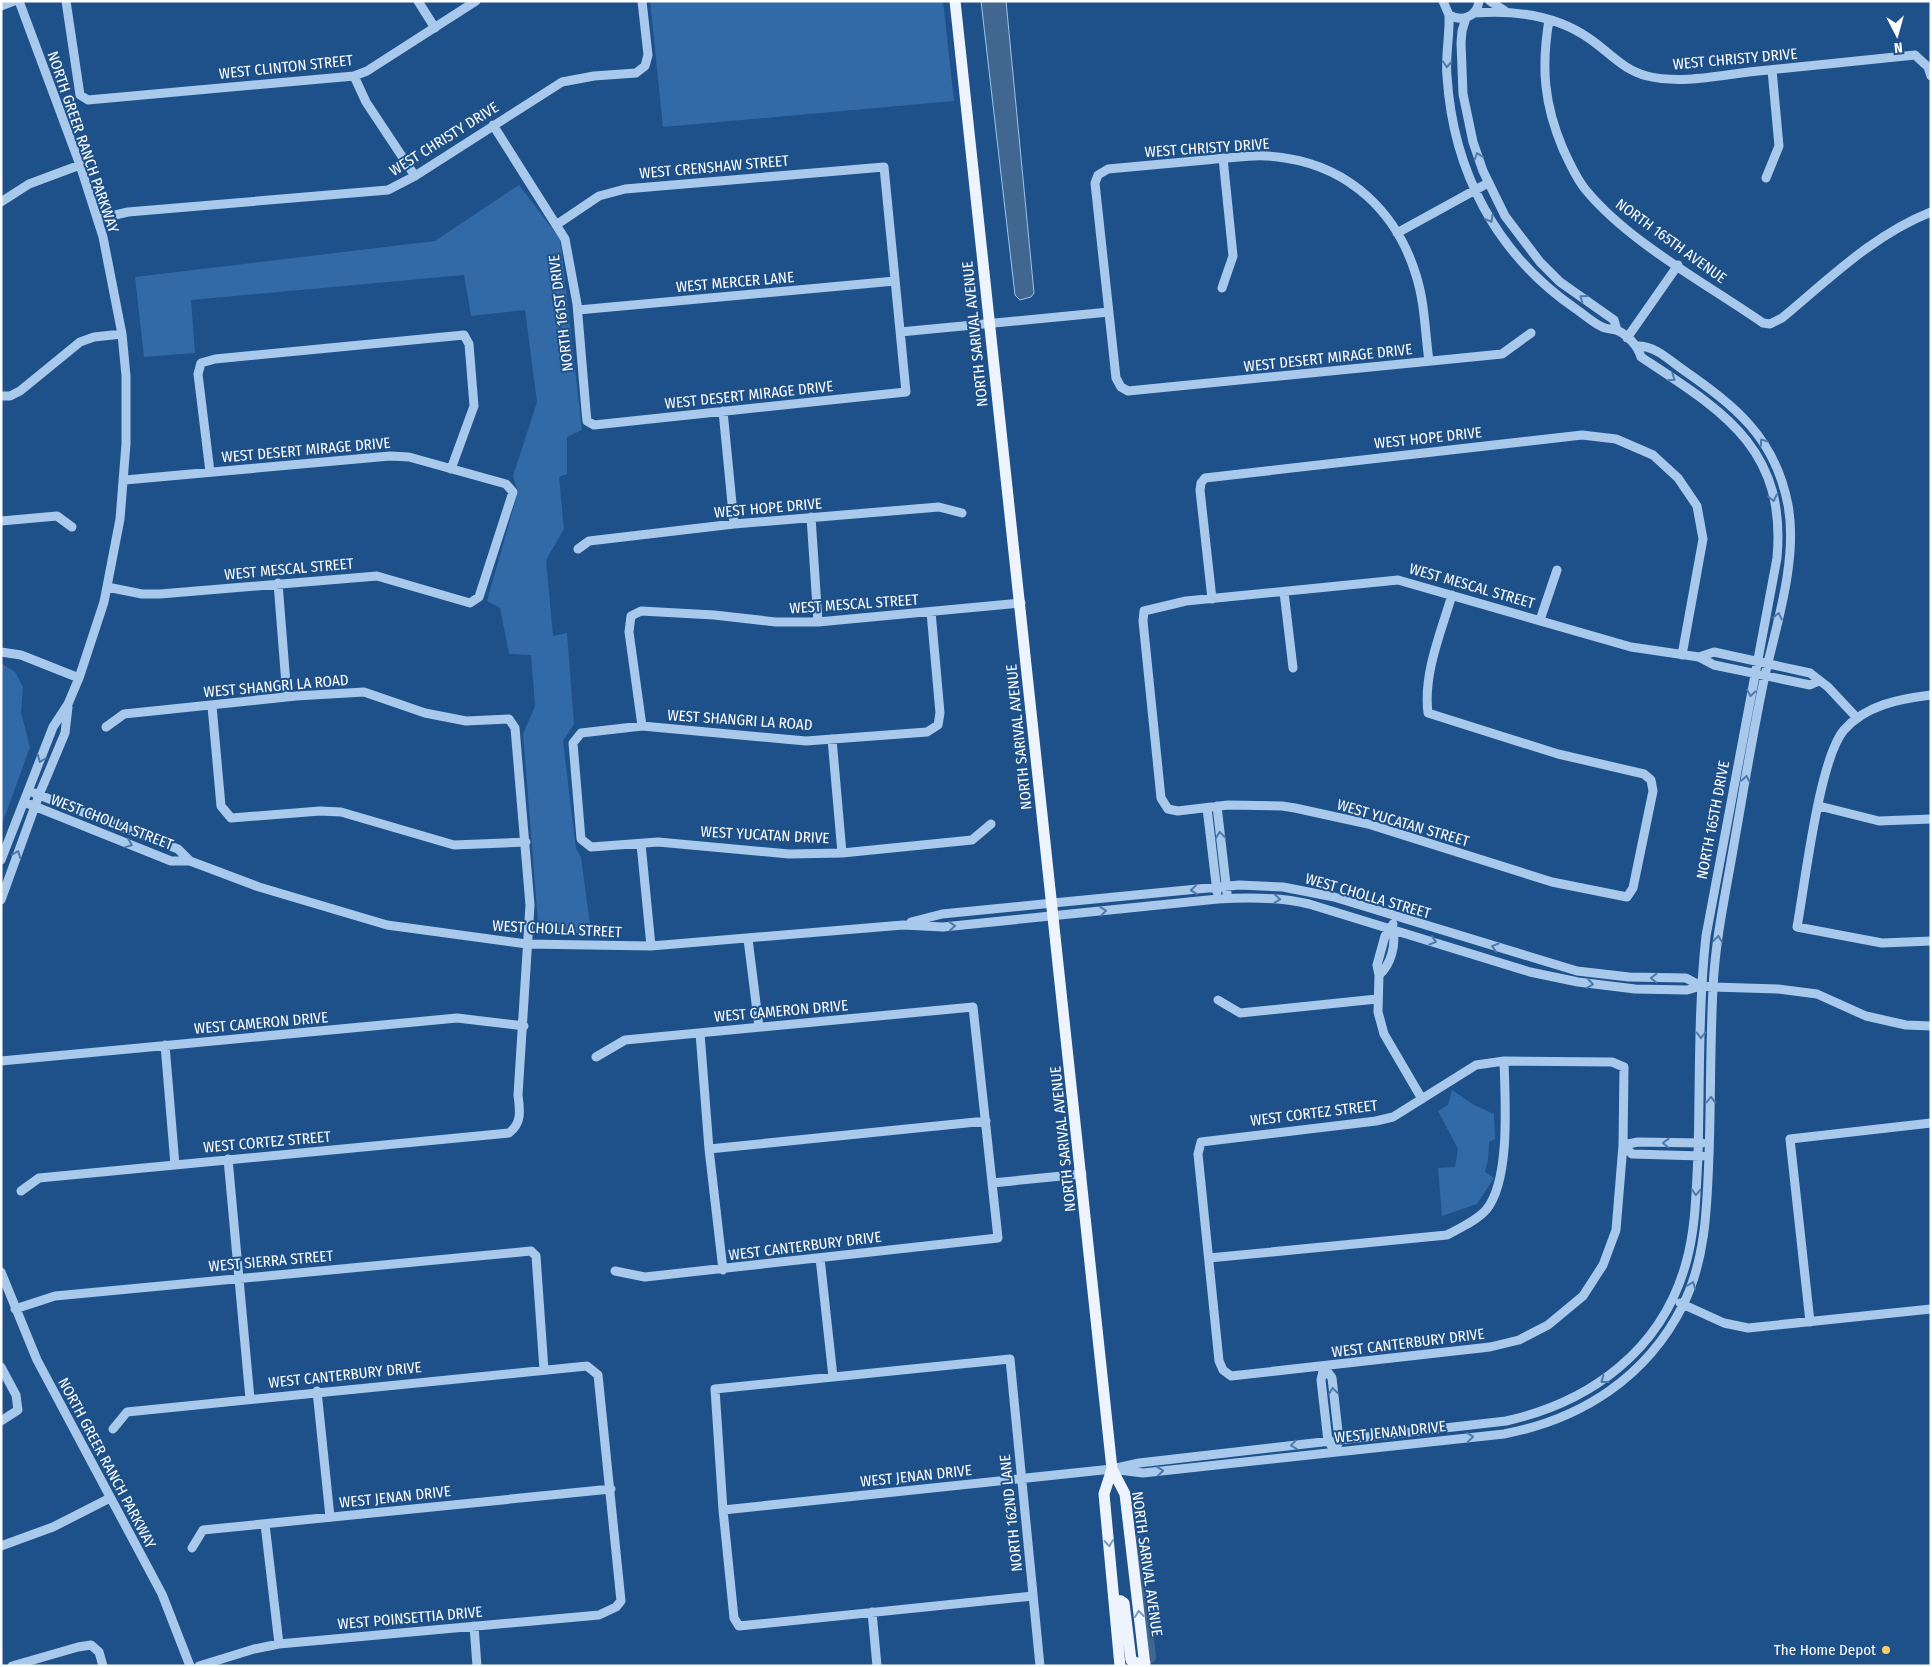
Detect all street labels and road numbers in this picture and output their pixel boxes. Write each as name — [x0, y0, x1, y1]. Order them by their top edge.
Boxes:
street label: WEST CHRISTY DRIVE — [1672, 45, 1798, 73]
street label: NORTH GREER RANCH PARKWAY — [43, 49, 123, 236]
street label: WEST CLINTON STREET — [218, 51, 354, 83]
street label: WEST CHRISTY DRIVE — [386, 98, 502, 180]
street label: WEST CHRISTY DRIVE — [1144, 135, 1270, 161]
street label: WEST CRENSHAW STREET — [638, 151, 790, 183]
street label: NORTH 165TH AVENUE — [1612, 195, 1730, 287]
street label: NORTH 161ST DRIVE — [545, 254, 577, 372]
street label: NORTH SARIVAL AVENUE — [958, 260, 992, 408]
street label: WEST MERCER LANE — [675, 268, 795, 296]
street label: WEST DESERT MIRAGE DRIVE — [1243, 340, 1413, 376]
street label: WEST DESERT MIRAGE DRIVE — [664, 377, 834, 413]
street label: WEST HOPE DRIVE — [1373, 423, 1483, 453]
street label: WEST DESERT MIRAGE DRIVE — [221, 434, 391, 466]
street label: WEST HOPE DRIVE — [713, 494, 823, 522]
street label: WEST MESCAL STREET — [224, 554, 354, 584]
street label: WEST MESCAL STREET — [1407, 559, 1537, 613]
street label: WEST MESCAL STREET — [789, 590, 919, 617]
street label: NORTH SARIVAL AVENUE — [1002, 663, 1036, 811]
street label: WEST SHANGRI LA ROAD — [203, 671, 349, 701]
street label: WEST SHANGRI LA ROAD — [667, 706, 813, 734]
street label: NORTH 165TH DRIVE — [1693, 759, 1733, 881]
street label: WEST CHOLLA STREET — [48, 790, 176, 854]
street label: WEST YUCATAN STREET — [1335, 796, 1471, 851]
street label: WEST YUCATAN DRIVE — [700, 823, 830, 847]
street label: WEST CHOLLA STREET — [1303, 869, 1433, 923]
street label: WEST CHOLLA STREET — [492, 917, 622, 941]
street label: WEST CAMERON DRIVE — [713, 996, 849, 1026]
street label: WEST CAMERON DRIVE — [193, 1008, 329, 1038]
street label: NORTH SARIVAL AVENUE — [1046, 1065, 1080, 1213]
street label: WEST CORTEZ STREET — [1249, 1096, 1379, 1130]
street label: WEST CORTEZ STREET — [202, 1127, 332, 1157]
street label: WEST CANTERBURY DRIVE — [728, 1228, 882, 1264]
street label: WEST SIERRA STREET — [208, 1247, 334, 1275]
street label: WEST CANTERBURY DRIVE — [1331, 1325, 1485, 1361]
street label: WEST CANTERBURY DRIVE — [268, 1358, 422, 1392]
street label: NORTH GREER RANCH PARKWAY — [54, 1375, 160, 1552]
street label: WEST JENAN DRIVE — [1333, 1417, 1447, 1447]
street label: NORTH 162ND LANE — [996, 1453, 1026, 1573]
street label: WEST JENAN DRIVE — [859, 1461, 973, 1491]
street label: WEST JENAN DRIVE — [338, 1482, 452, 1512]
street label: NORTH SARIVAL AVENUE — [1128, 1490, 1166, 1638]
street label: WEST POINSETTIA DRIVE — [337, 1603, 483, 1633]

